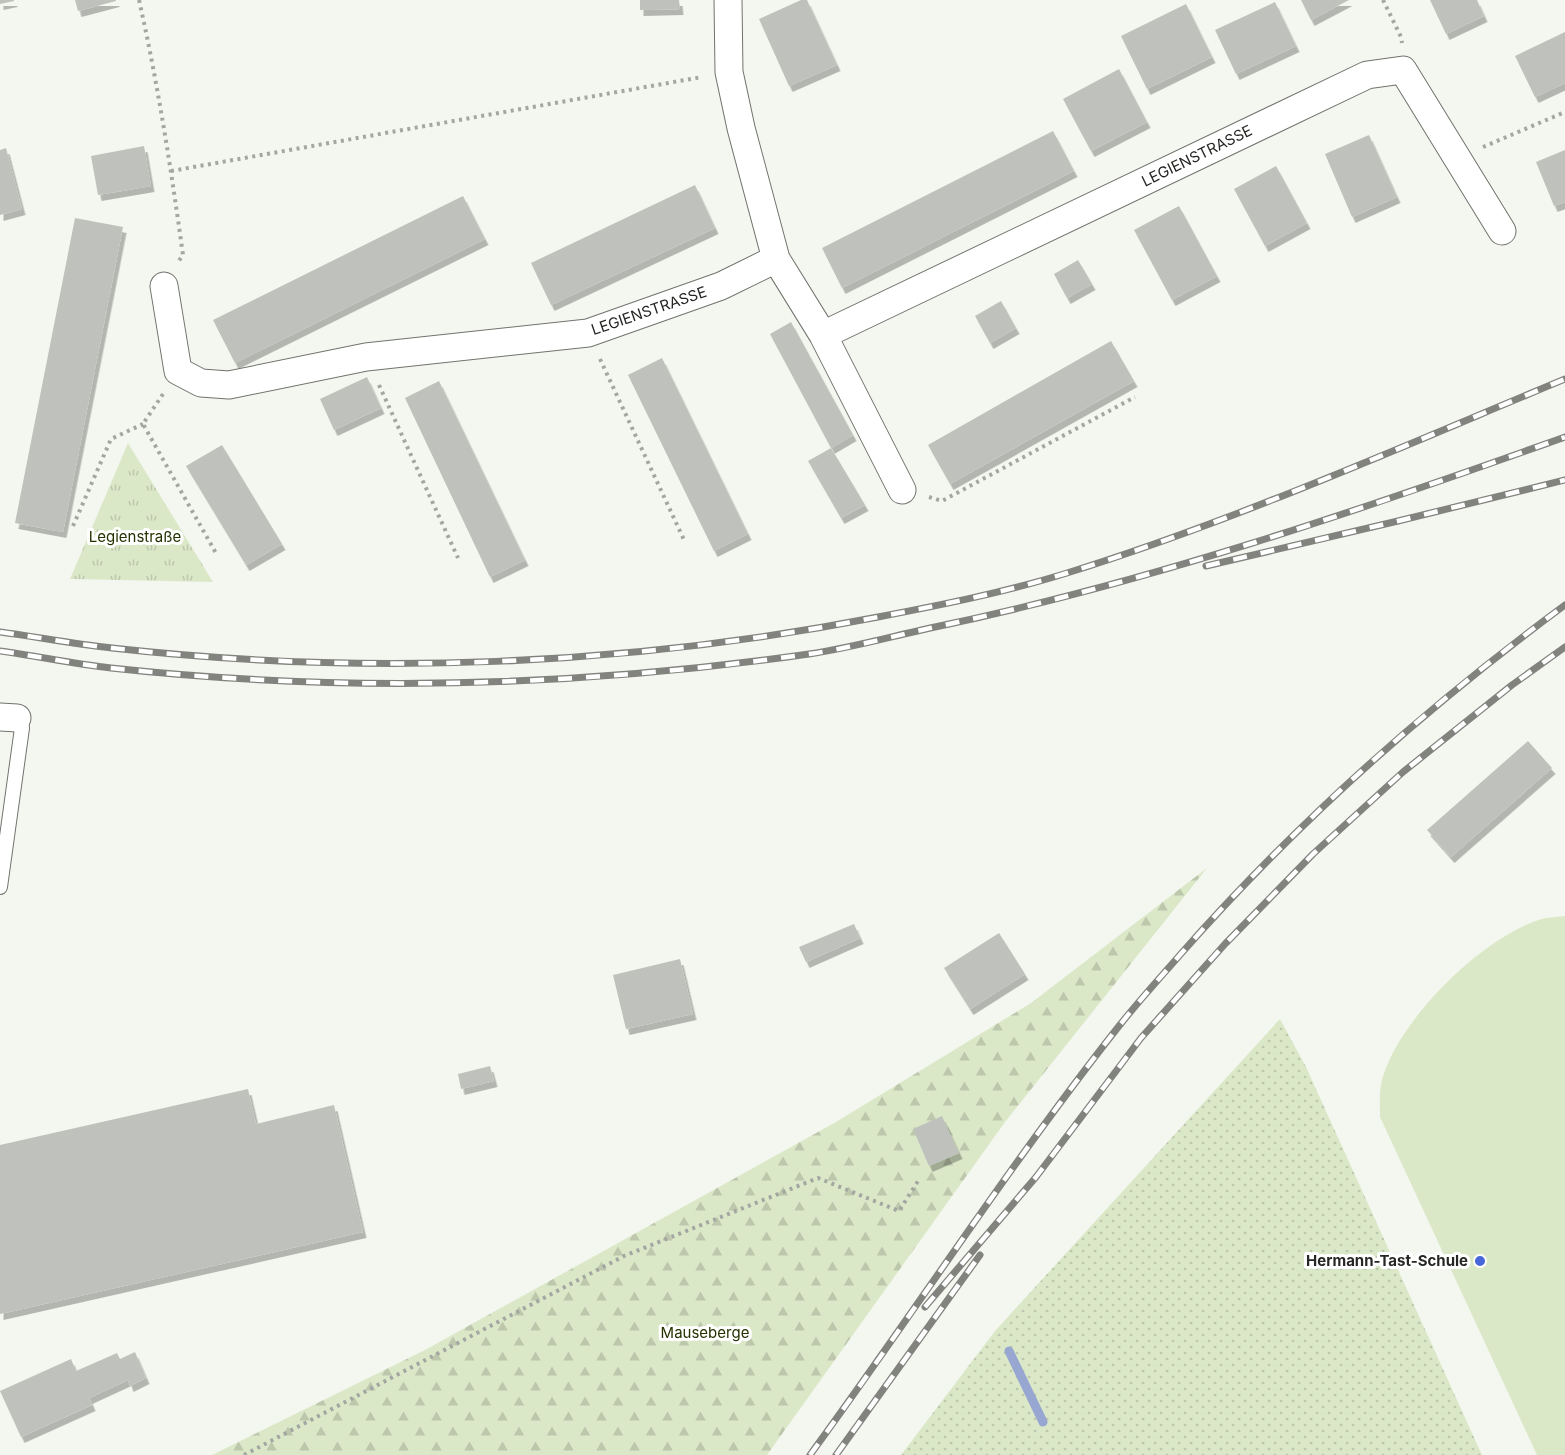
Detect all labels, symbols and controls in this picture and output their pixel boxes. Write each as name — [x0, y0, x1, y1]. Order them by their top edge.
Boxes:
street label: LEGIENSTRASSE — [1138, 121, 1255, 191]
street label: LEGIENSTRASSE — [589, 282, 709, 339]
park label: Legienstraße — [89, 527, 181, 546]
place label: Hermann-Tast-Schule — [1306, 1251, 1468, 1270]
marker: Hermann-Tast-Schule — [1473, 1254, 1487, 1268]
park label: Mauseberge — [661, 1323, 749, 1342]

